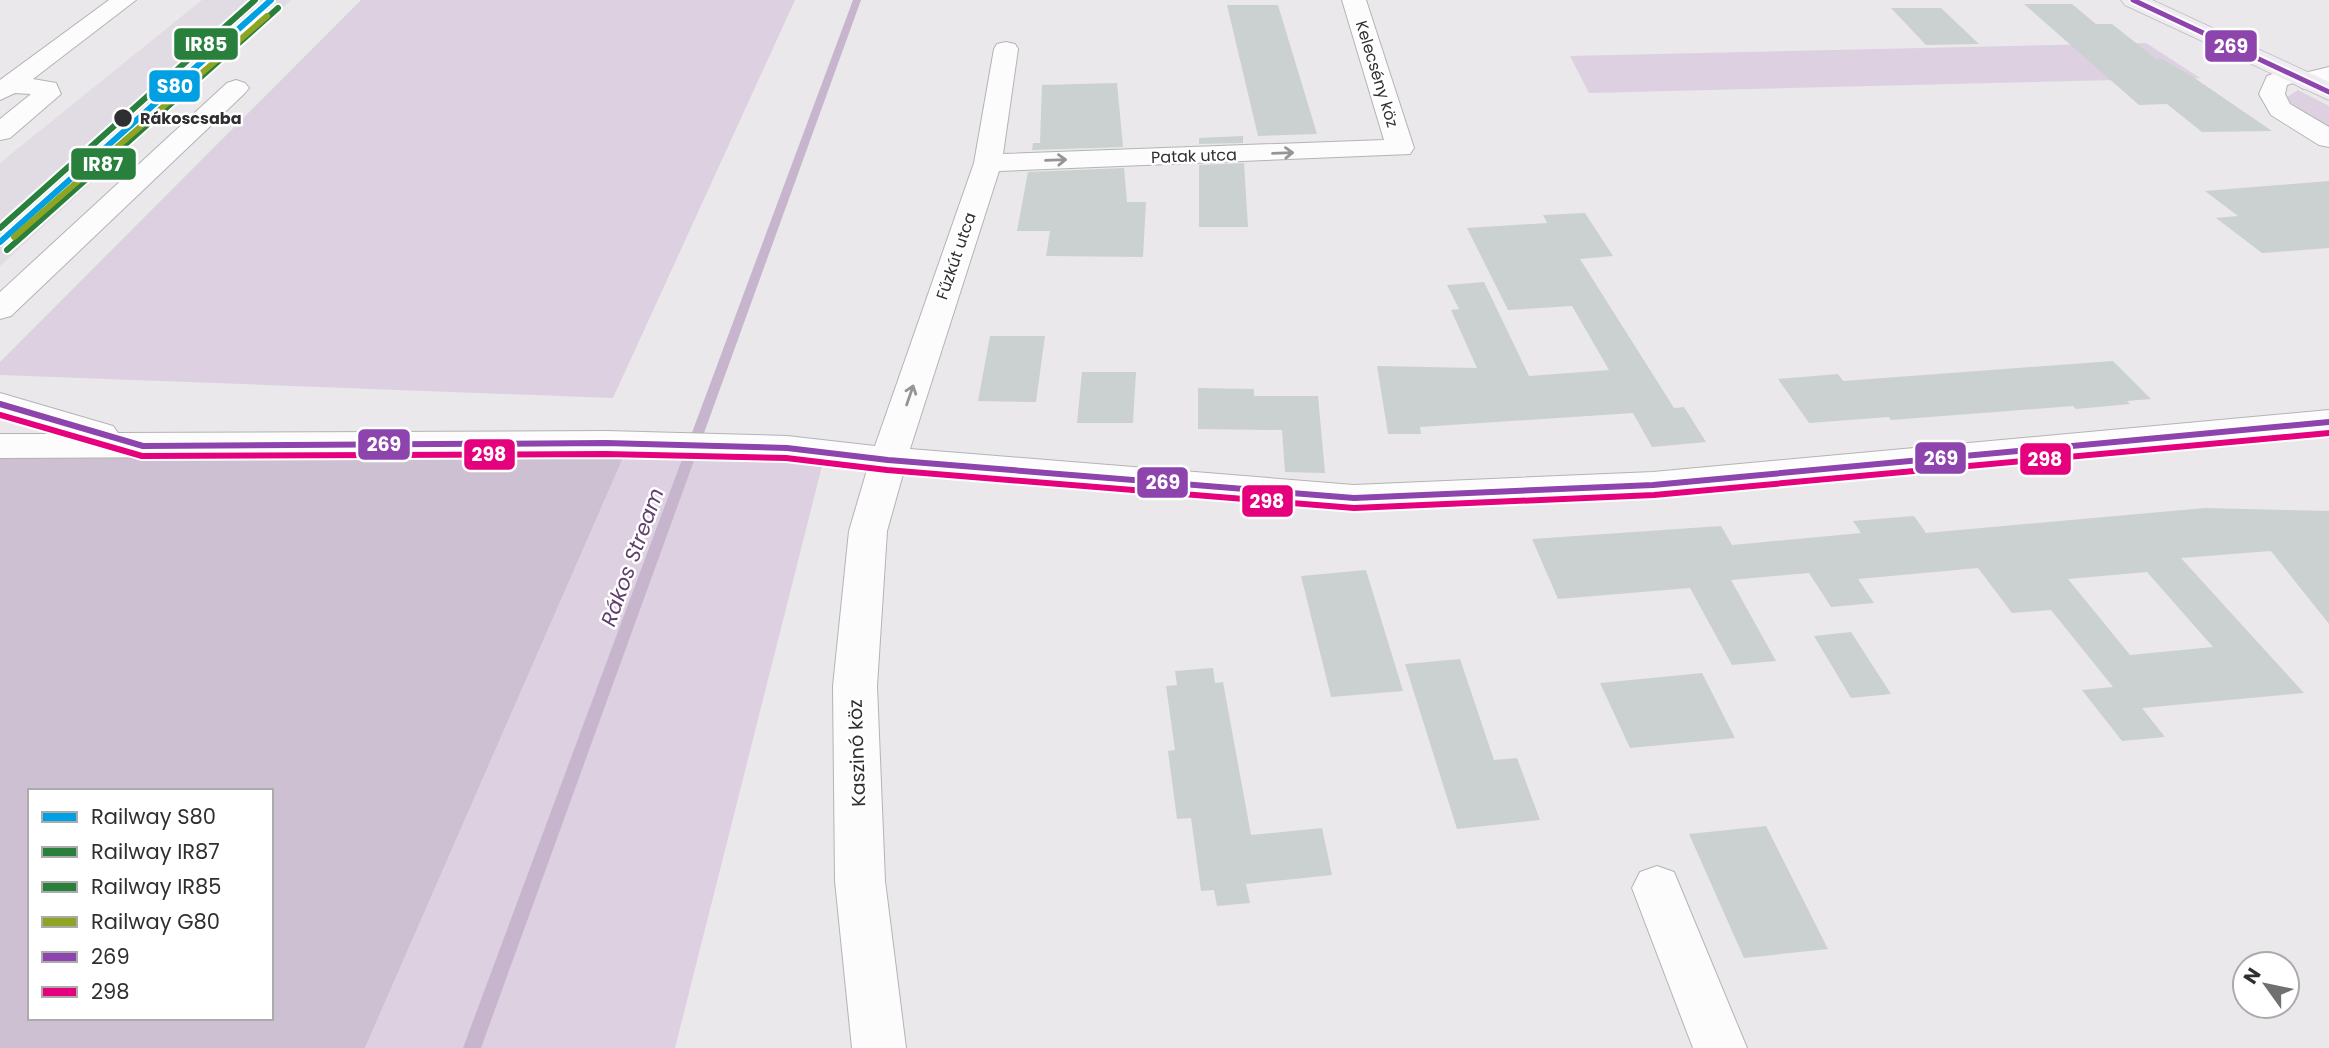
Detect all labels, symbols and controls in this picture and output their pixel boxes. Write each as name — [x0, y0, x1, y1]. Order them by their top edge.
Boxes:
street label: Kelecsény köz — [1350, 18, 1404, 130]
line badge: IR85 — [173, 27, 239, 61]
line badge: 269 — [2204, 29, 2258, 63]
text: IR85 — [185, 31, 227, 58]
text: 269 — [2214, 33, 2248, 60]
line badge: S80 — [148, 69, 201, 103]
text: S80 — [157, 73, 193, 100]
marker: Rákoscsaba — [112, 107, 134, 129]
place label: Rákoscsaba — [140, 107, 242, 130]
street label: Patak utca — [1151, 143, 1237, 169]
one-way arrow — [1271, 146, 1294, 159]
line badge: IR87 — [70, 147, 137, 181]
text: IR87 — [83, 151, 123, 178]
one-way arrow — [1044, 154, 1067, 167]
street label: Fűzkút utca — [930, 209, 982, 303]
one-way arrow — [904, 384, 917, 406]
line badge: 269 — [357, 428, 411, 461]
text: 269 — [367, 431, 401, 458]
line badge: 298 — [463, 438, 516, 471]
text: 298 — [472, 441, 506, 468]
line badge: 269 — [1914, 441, 1967, 475]
line badge: 298 — [2019, 442, 2072, 476]
text: 269 — [1924, 445, 1958, 472]
text: 298 — [2028, 446, 2062, 473]
line badge: 269 — [1136, 466, 1189, 499]
text: 269 — [1146, 469, 1180, 496]
water label: Rákos Stream — [594, 484, 670, 630]
line badge: 298 — [1241, 484, 1294, 518]
text: 298 — [1250, 488, 1284, 515]
street label: Kaszinó köz — [842, 699, 872, 807]
legend — [28, 789, 273, 1020]
text: Railway S80 — [91, 802, 216, 831]
text: Railway IR87 — [91, 837, 220, 866]
text: Railway IR85 — [91, 872, 222, 901]
text: Railway G80 — [91, 907, 220, 936]
text: 269 — [91, 942, 130, 971]
north arrow — [2231, 950, 2301, 1020]
text: N — [2237, 963, 2267, 989]
text: 298 — [91, 977, 130, 1006]

